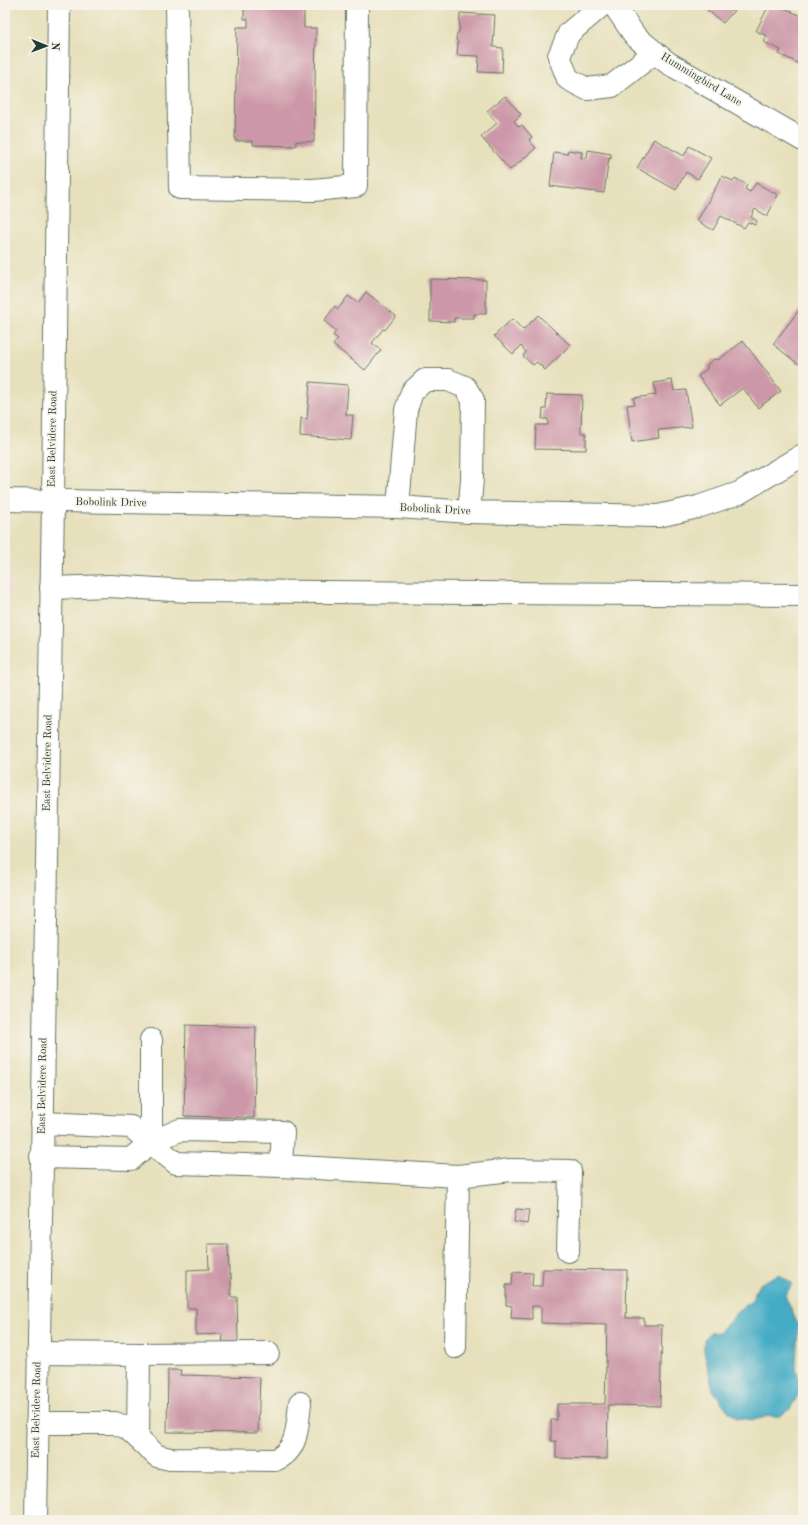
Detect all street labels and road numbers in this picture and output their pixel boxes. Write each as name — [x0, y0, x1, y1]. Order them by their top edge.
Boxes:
street label: Hummingbird Lane — [658, 51, 744, 109]
street label: East Belvidere Road — [47, 390, 59, 488]
street label: Bobolink Drive — [75, 497, 147, 509]
street label: Bobolink Drive — [399, 503, 471, 517]
street label: East Belvidere Road — [42, 714, 54, 812]
street label: East Belvidere Road — [37, 1037, 49, 1135]
street label: East Belvidere Road — [31, 1361, 43, 1459]

